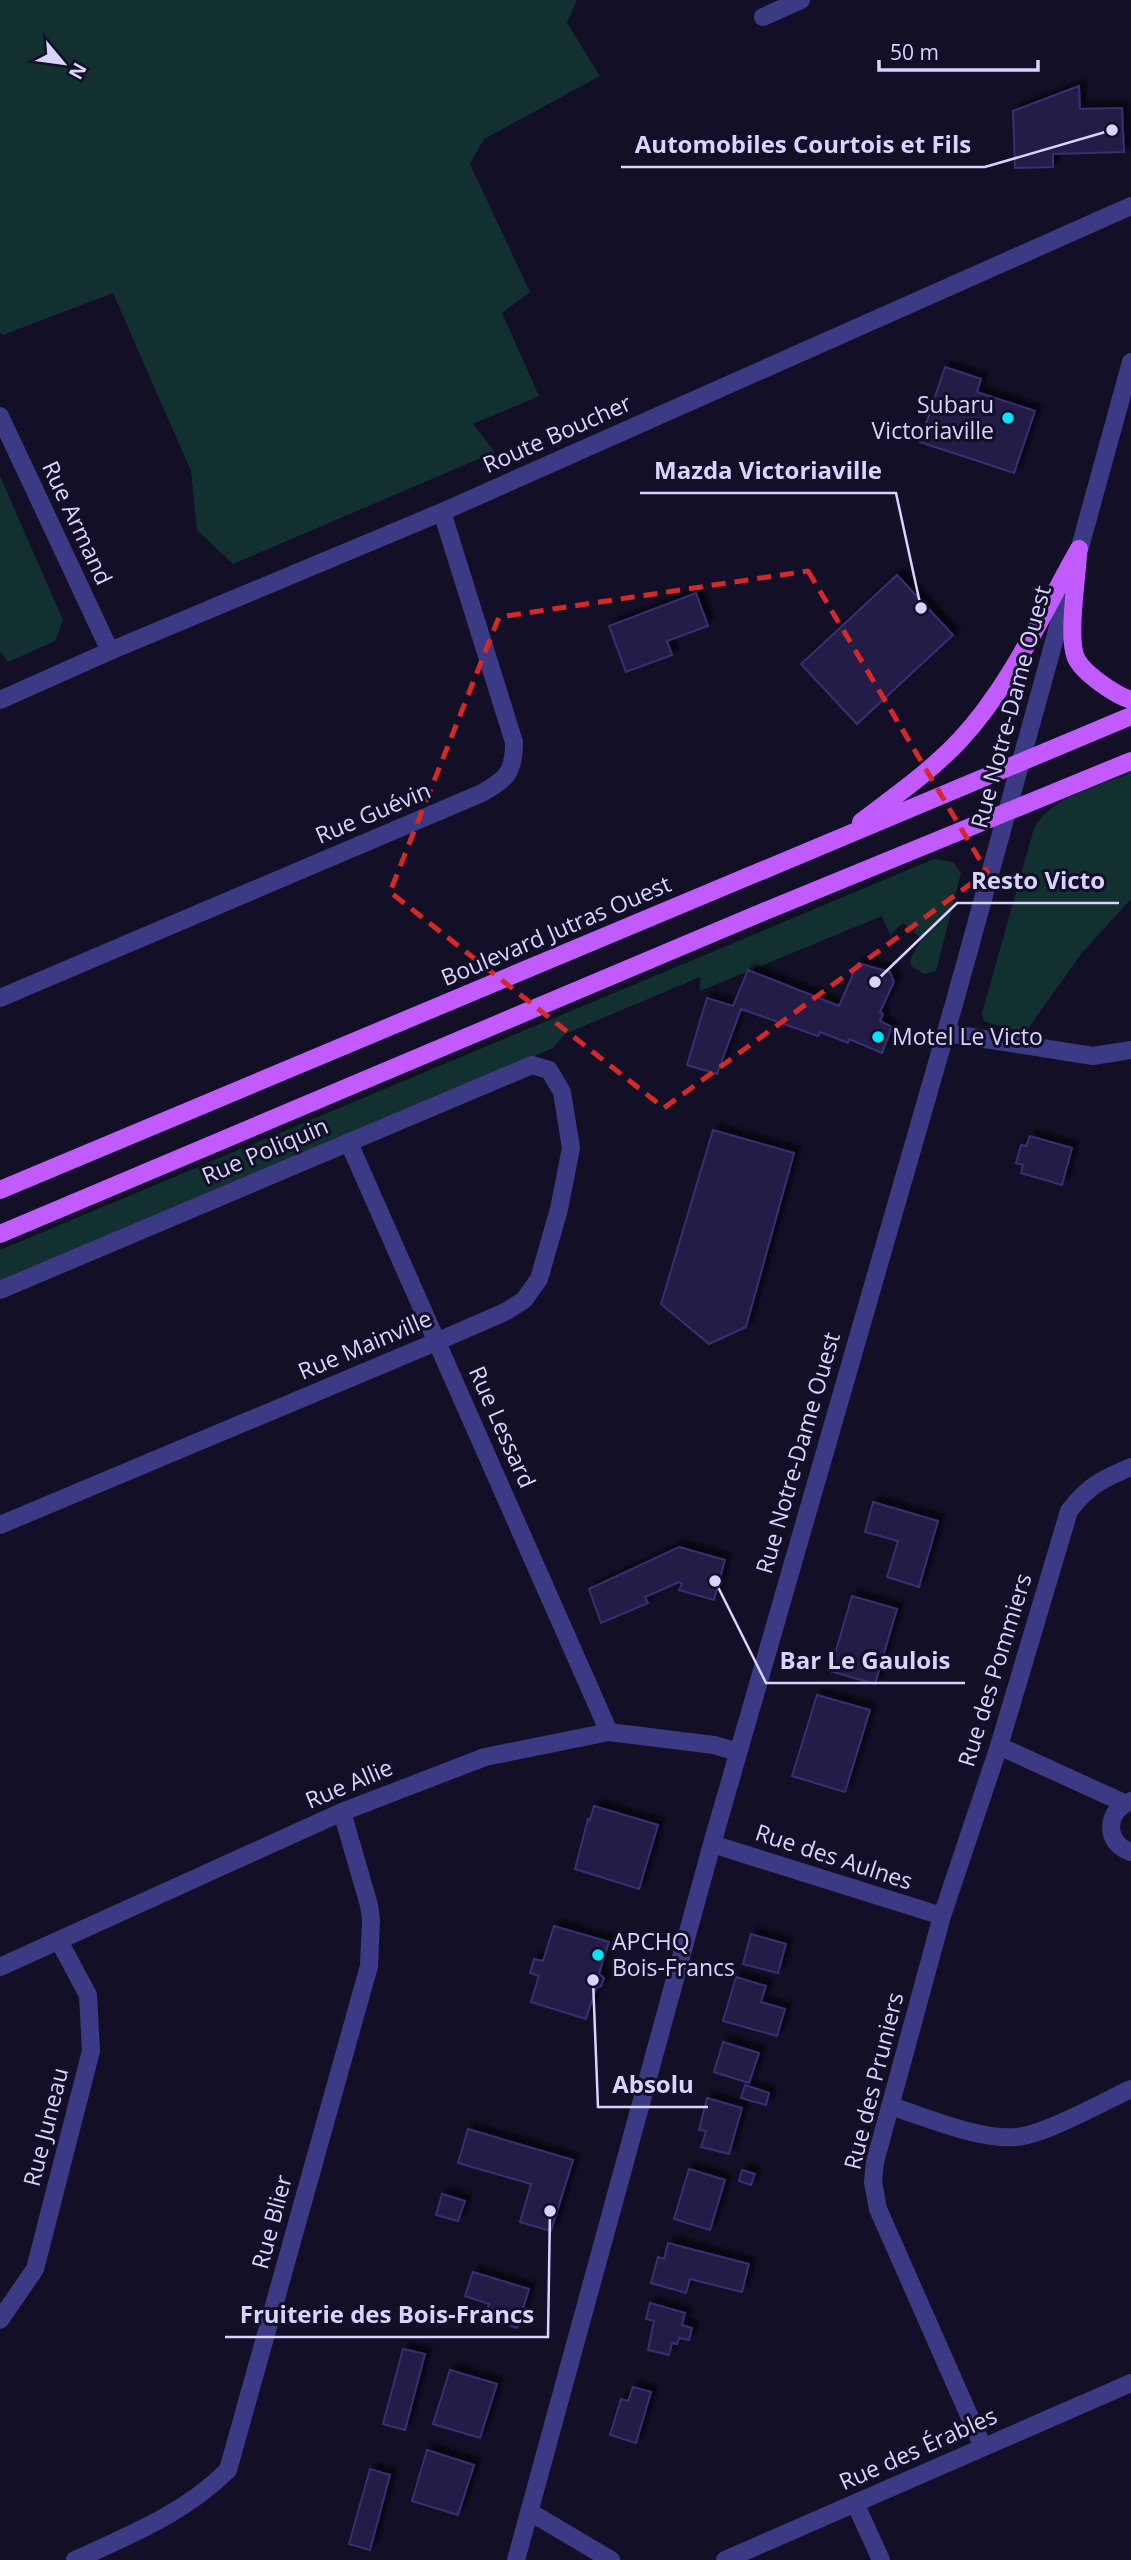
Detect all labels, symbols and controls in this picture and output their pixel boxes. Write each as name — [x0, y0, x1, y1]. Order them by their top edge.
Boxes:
north arrow — [28, 28, 98, 98]
scale bar — [879, 28, 1038, 72]
text: 50 m — [890, 38, 939, 66]
text: N — [63, 58, 93, 84]
callout: Automobiles Courtois et Fils — [621, 122, 985, 167]
text: Automobiles Courtois et Fils — [635, 127, 971, 160]
street label: Route Boucher — [477, 386, 636, 480]
place label: Subaru Victoriaville — [872, 388, 994, 446]
marker: Subaru Victoriaville — [1000, 410, 1016, 426]
callout: Mazda Victoriaville — [640, 448, 896, 493]
text: Mazda Victoriaville — [654, 453, 882, 486]
street label: Rue Armand — [35, 455, 121, 590]
street label: Rue Notre-Dame Ouest — [962, 582, 1058, 832]
street label: Rue Guévin — [310, 773, 435, 851]
callout: Resto Victo — [957, 858, 1119, 903]
text: Resto Victo — [971, 863, 1105, 896]
street label: Boulevard Jutras Ouest — [436, 867, 676, 993]
place label: Motel Le Victo — [892, 1020, 1043, 1052]
marker: Motel Le Victo — [870, 1029, 886, 1045]
street label: Rue Poliquin — [196, 1109, 333, 1191]
street label: Rue Mainville — [293, 1302, 436, 1387]
street label: Rue Notre-Dame Ouest — [747, 1328, 847, 1577]
street label: Rue Lessard — [462, 1361, 544, 1493]
street label: Rue des Pommiers — [949, 1569, 1039, 1770]
callout: Bar Le Gaulois — [766, 1638, 965, 1683]
text: Bar Le Gaulois — [780, 1643, 950, 1676]
street label: Rue Allie — [300, 1750, 397, 1816]
street label: Rue des Aulnes — [752, 1816, 917, 1897]
place label: APCHQ Bois-Francs — [612, 1925, 735, 1983]
marker: APCHQ Bois-Francs — [590, 1947, 606, 1963]
street label: Rue des Pruniers — [836, 1989, 911, 2173]
callout: Absolu — [598, 2062, 708, 2107]
street label: Rue Juneau — [15, 2064, 75, 2190]
text: Absolu — [612, 2067, 694, 2100]
street label: Rue Blier — [243, 2171, 299, 2272]
callout: Fruiterie des Bois-Francs — [225, 2292, 548, 2337]
text: Fruiterie des Bois-Francs — [240, 2297, 534, 2330]
street label: Rue des Érables — [834, 2399, 1002, 2497]

